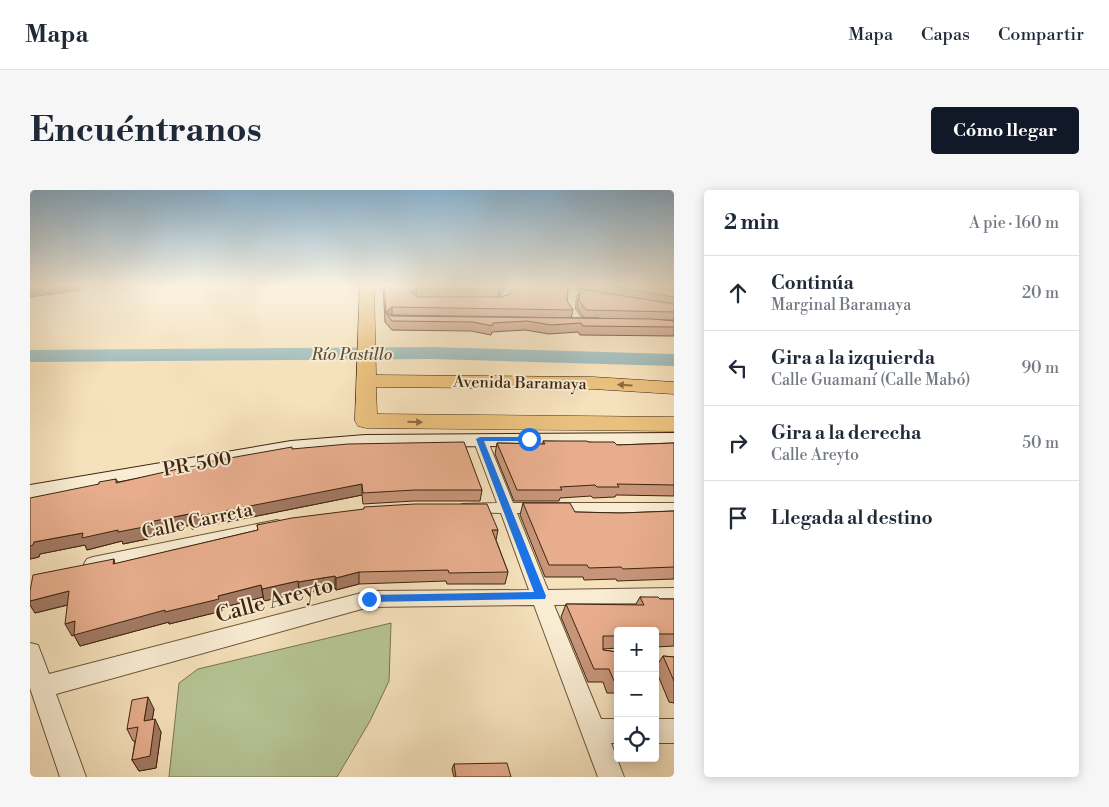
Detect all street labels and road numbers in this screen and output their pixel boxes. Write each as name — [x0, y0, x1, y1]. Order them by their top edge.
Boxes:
street label: Avenida Baramaya — [452, 372, 588, 394]
street label: PR-500 — [161, 446, 234, 482]
street label: Calle Carreta — [139, 497, 255, 544]
street label: Calle Areyto — [212, 572, 336, 629]

